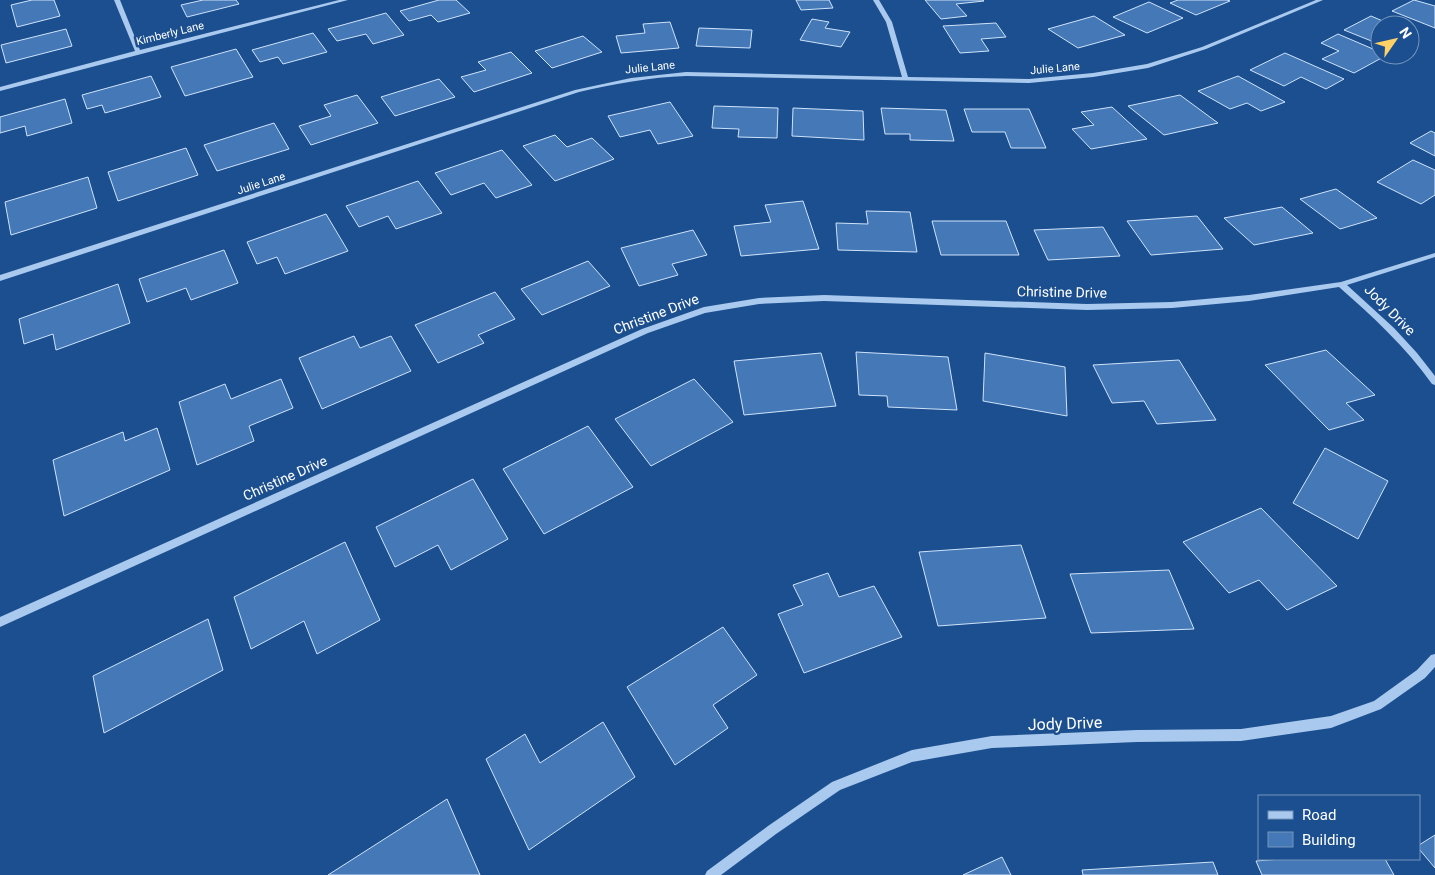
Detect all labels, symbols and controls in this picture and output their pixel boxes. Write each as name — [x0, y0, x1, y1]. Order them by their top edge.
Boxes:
north arrow — [1370, 15, 1420, 65]
street label: Kimberly Lane — [135, 19, 206, 48]
text: N — [1396, 24, 1415, 41]
street label: Julie Lane — [625, 58, 676, 77]
street label: Julie Lane — [1030, 60, 1081, 77]
street label: Julie Lane — [235, 170, 287, 197]
street label: Jody Drive — [1361, 281, 1419, 339]
street label: Christine Drive — [1017, 283, 1107, 301]
street label: Christine Drive — [611, 290, 701, 338]
street label: Christine Drive — [241, 452, 329, 504]
street label: Jody Drive — [1027, 713, 1103, 734]
legend — [1258, 795, 1420, 860]
text: Road — [1302, 806, 1336, 824]
text: Building — [1302, 831, 1356, 849]

